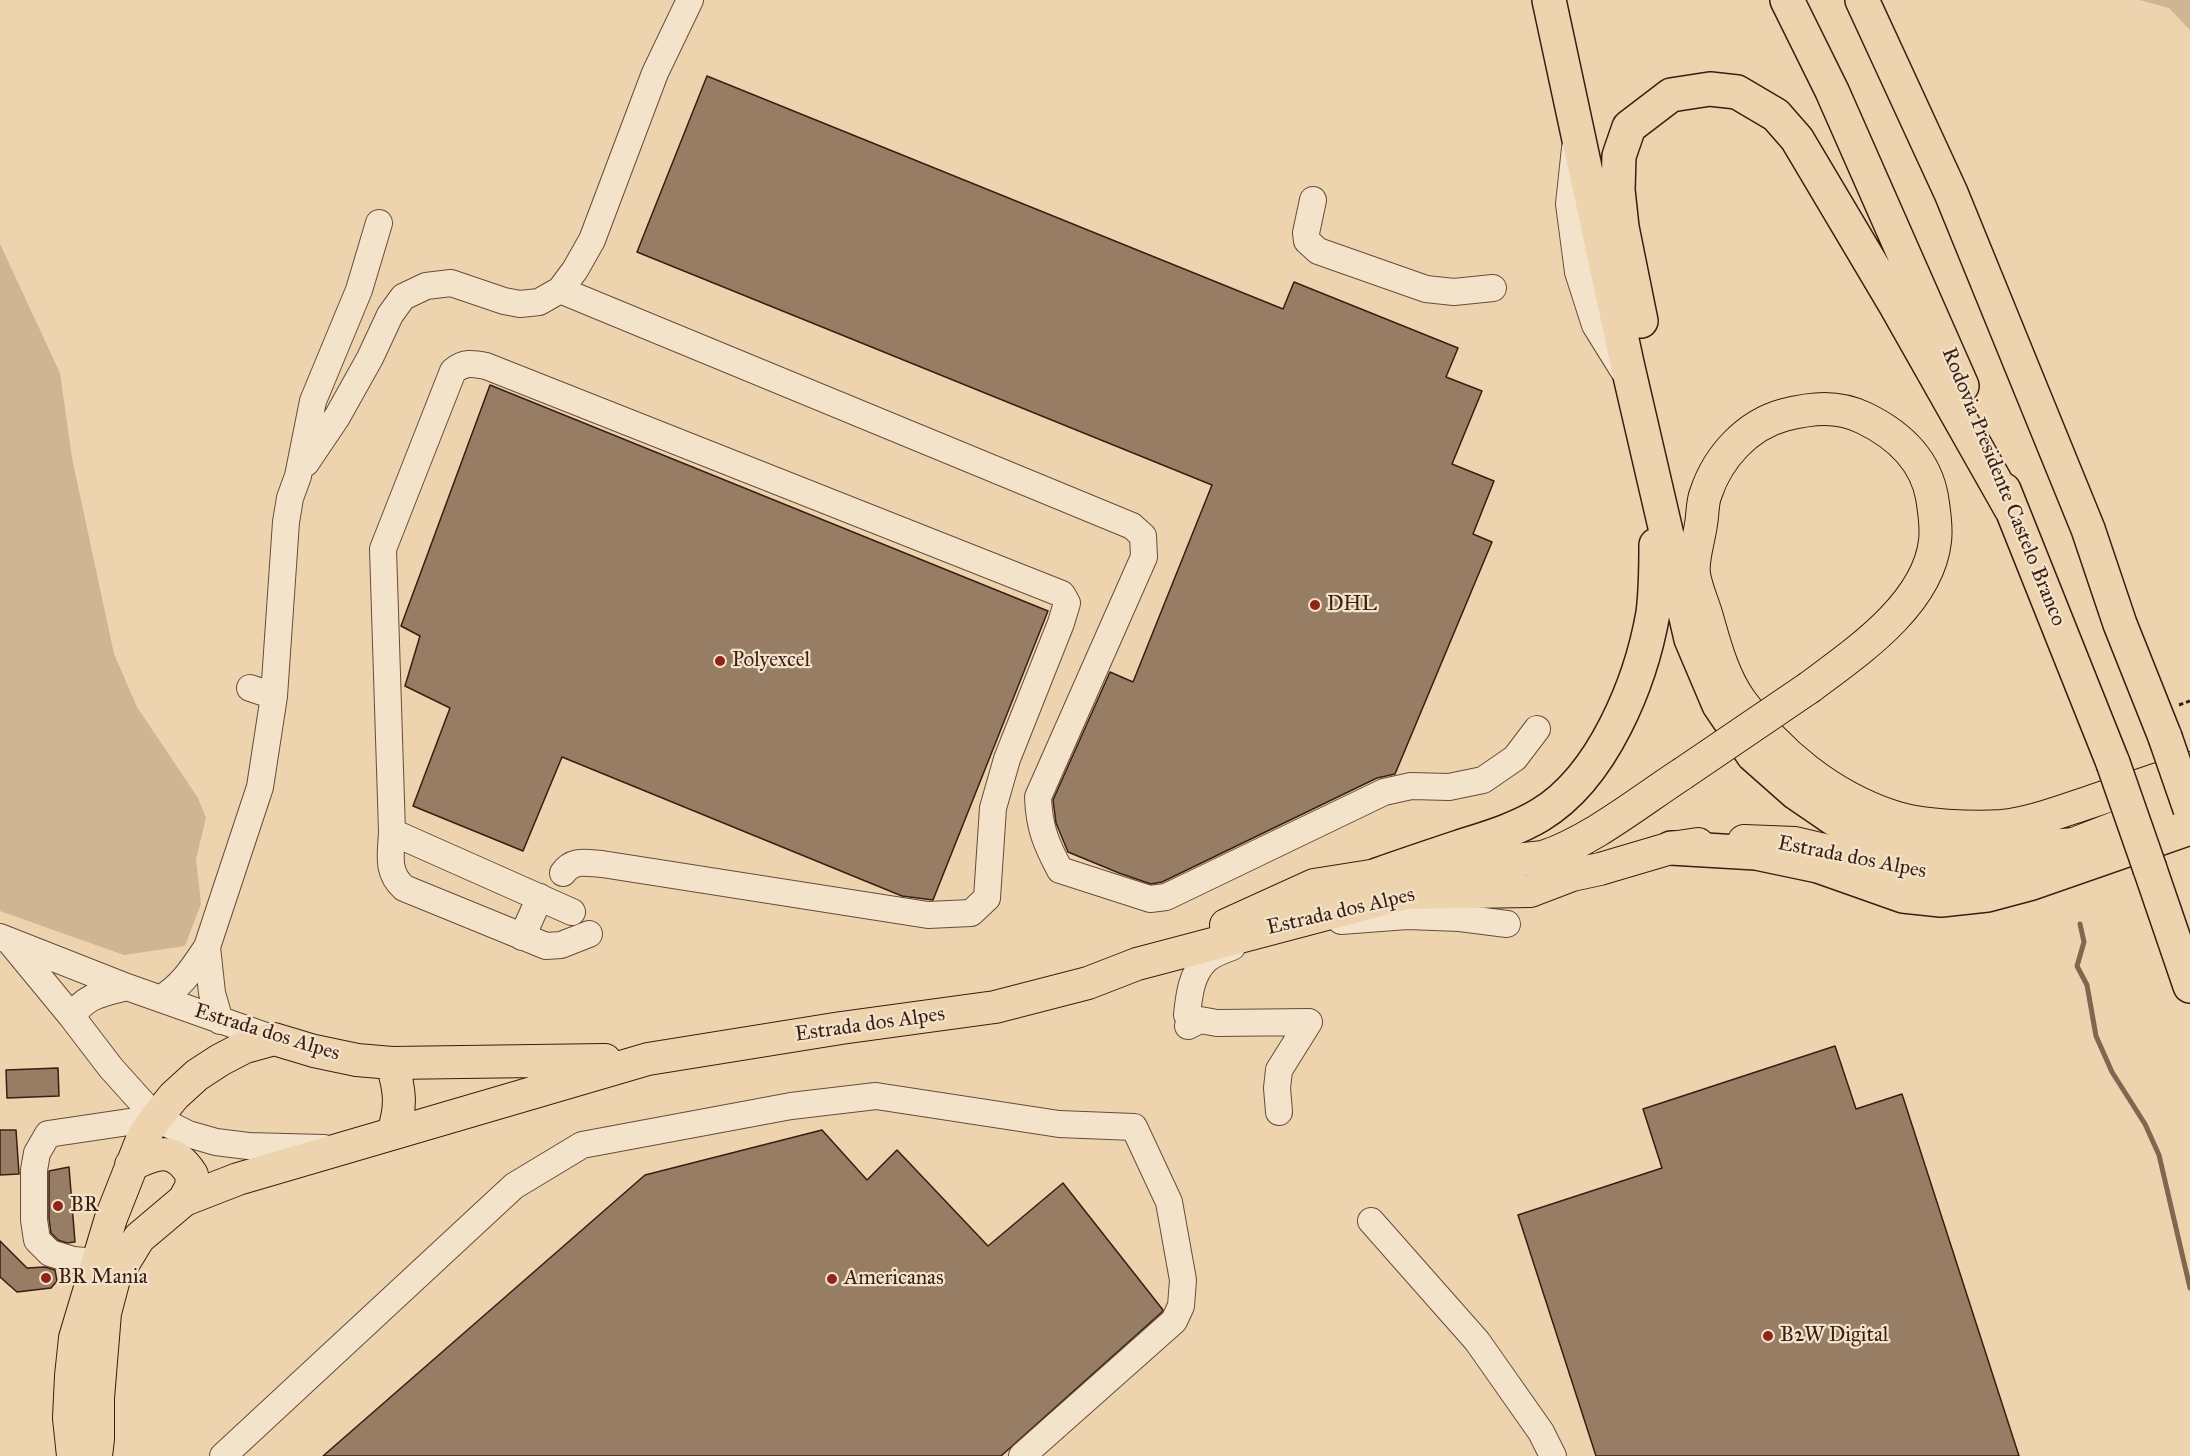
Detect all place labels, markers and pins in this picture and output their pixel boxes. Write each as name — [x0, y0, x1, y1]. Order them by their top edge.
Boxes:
place label: DHL — [1327, 592, 1377, 618]
marker: DHL — [1308, 598, 1322, 612]
place label: Polyexcel — [732, 648, 810, 674]
marker: Polyexcel — [713, 654, 727, 668]
place label: BR — [70, 1193, 99, 1219]
marker: BR — [51, 1199, 65, 1213]
place label: BR Mania — [58, 1265, 148, 1291]
place label: Americanas — [844, 1266, 944, 1292]
marker: BR Mania — [39, 1271, 53, 1285]
marker: Americanas — [825, 1272, 839, 1286]
place label: B2W Digital — [1780, 1323, 1888, 1349]
marker: B2W Digital — [1761, 1329, 1775, 1343]

